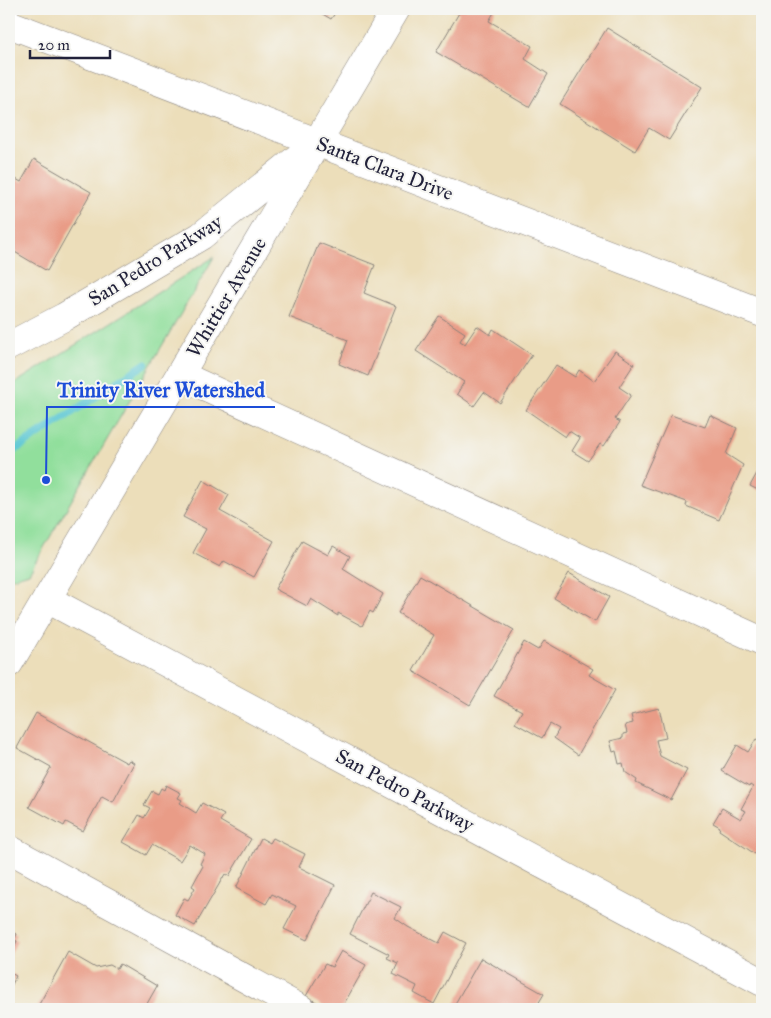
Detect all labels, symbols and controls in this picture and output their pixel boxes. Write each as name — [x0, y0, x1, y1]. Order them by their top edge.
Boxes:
scale bar — [30, 28, 110, 60]
text: 20 m — [38, 36, 70, 54]
street label: Santa Clara Drive — [313, 131, 457, 205]
street label: San Pedro Parkway — [84, 209, 227, 311]
street label: Whittier Avenue — [181, 233, 271, 361]
callout: Trinity River Watershed — [47, 371, 275, 407]
text: Trinity River Watershed — [56, 377, 265, 403]
street label: San Pedro Parkway — [332, 743, 479, 837]

